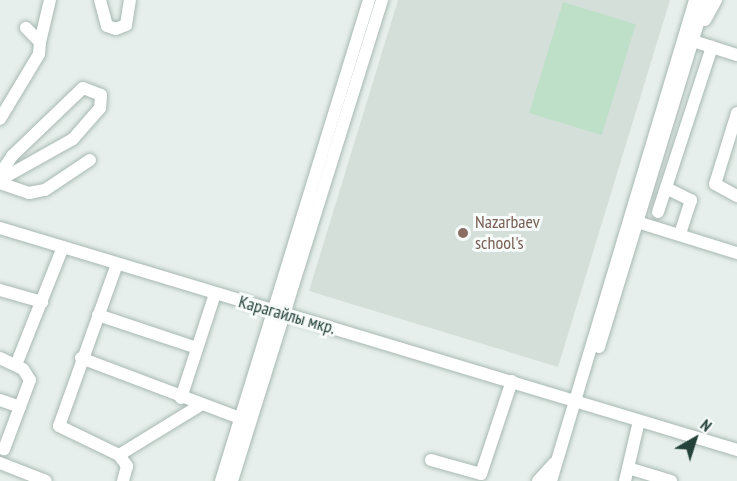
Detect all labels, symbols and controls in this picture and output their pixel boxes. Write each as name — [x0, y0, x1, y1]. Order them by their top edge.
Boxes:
place label: Nazarbaev school's — [475, 212, 540, 254]
marker: Nazarbaev school's — [456, 226, 470, 240]
street label: Карагайлы мкр. — [236, 291, 338, 339]
north arrow — [665, 409, 725, 469]
text: N — [697, 415, 716, 435]

